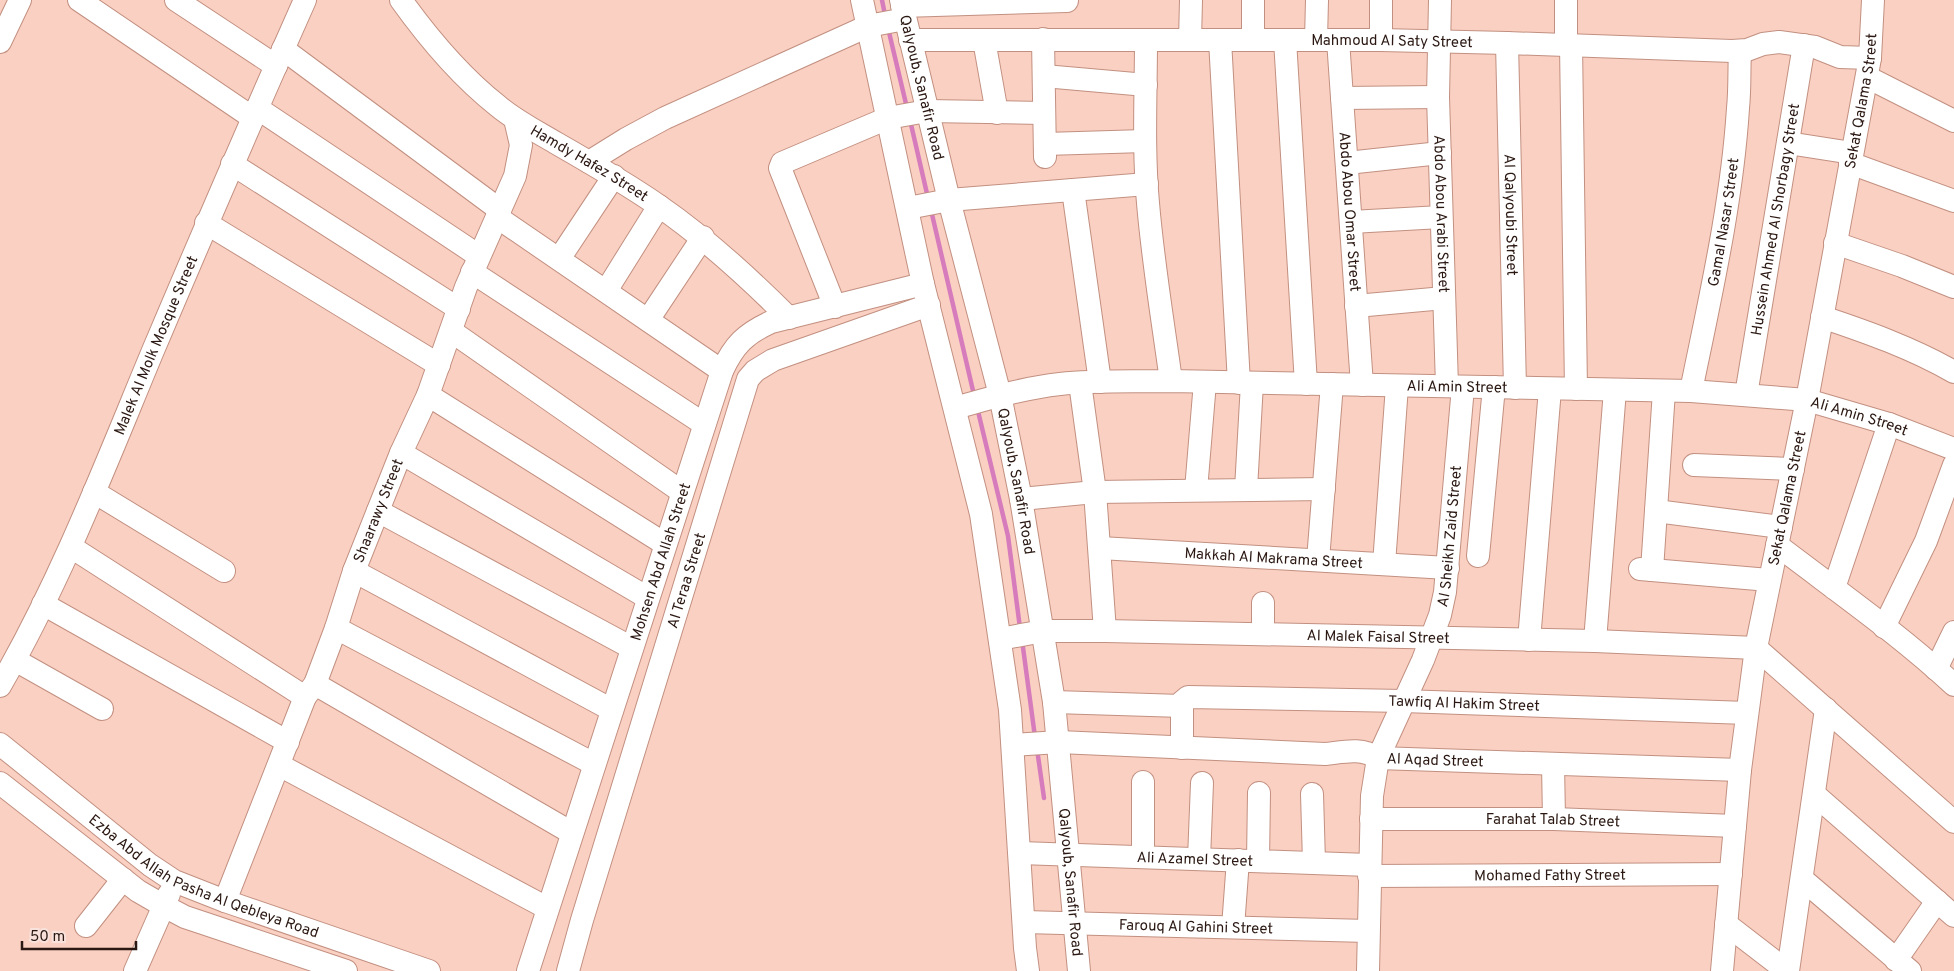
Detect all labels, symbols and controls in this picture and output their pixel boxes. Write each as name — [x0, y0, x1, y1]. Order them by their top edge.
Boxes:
street label: Qalyoub, Sanafir Road — [894, 13, 947, 162]
street label: Mahmoud Al Saty Street — [1311, 32, 1473, 53]
street label: Sekat Qalama Street — [1842, 33, 1882, 171]
street label: Hussein Ahmed Al Shorbagy Street — [1748, 102, 1805, 337]
street label: Hamdy Hafez Street — [526, 122, 651, 207]
street label: Abdo Abou Omar Street — [1333, 131, 1363, 292]
street label: Abdo Abou Arabi Street — [1428, 135, 1452, 293]
street label: Al Qalyoubi Street — [1499, 154, 1520, 276]
street label: Gamal Nasar Street — [1705, 157, 1744, 288]
street label: Malek Al Molk Mosque Street — [111, 253, 203, 438]
street label: Ali Amin Street — [1406, 378, 1508, 398]
street label: Ali Amin Street — [1808, 393, 1910, 441]
street label: Qalyoub, Sanafir Road — [992, 407, 1038, 556]
street label: Sekat Qalama Street — [1765, 429, 1811, 567]
street label: Shaarawy Street — [350, 456, 409, 566]
street label: Al Sheikh Zaid Street — [1434, 465, 1467, 609]
street label: Mohsen Abd Allah Street — [627, 481, 696, 644]
street label: Al Teraa Street — [664, 531, 711, 631]
street label: Makkah Al Makrama Street — [1184, 545, 1363, 574]
street label: Al Malek Faisal Street — [1306, 627, 1450, 649]
street label: Tawfiq Al Hakim Street — [1388, 693, 1540, 717]
street label: Al Aqad Street — [1386, 750, 1484, 772]
street label: Qalyoub, Sanafir Road — [1053, 807, 1086, 957]
street label: Ezba Abd Allah Pasha Al Qebleya Road — [84, 811, 321, 943]
street label: Farahat Talab Street — [1486, 811, 1620, 833]
street label: Ali Azamel Street — [1136, 849, 1253, 872]
street label: Mohamed Fathy Street — [1474, 867, 1626, 886]
street label: Farouq Al Gahini Street — [1119, 916, 1273, 940]
scale bar — [22, 918, 136, 950]
text: 50 m — [30, 928, 65, 947]

